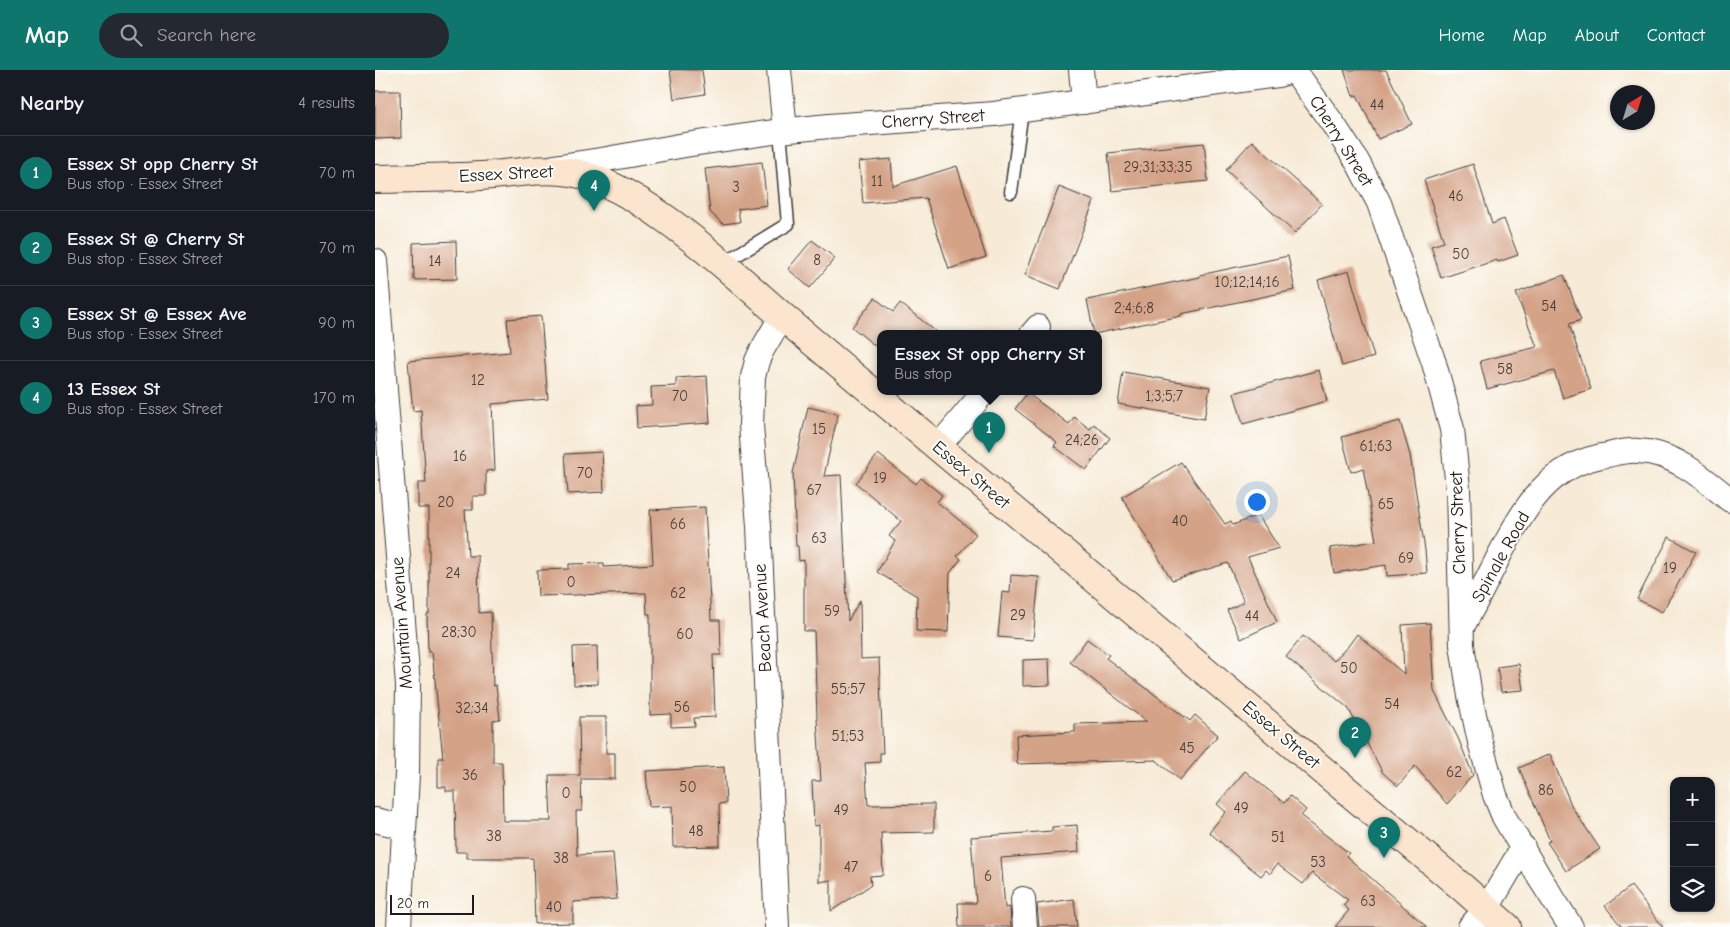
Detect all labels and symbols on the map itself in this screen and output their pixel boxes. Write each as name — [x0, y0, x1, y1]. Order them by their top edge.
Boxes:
north arrow — [1610, 85, 1655, 130]
street label: Cherry Street — [1305, 92, 1378, 191]
house number: 44 — [1370, 96, 1384, 114]
street label: Cherry Street — [881, 105, 986, 133]
house number: 29;31;33;35 — [1123, 158, 1193, 176]
street label: Essex Street — [458, 161, 555, 187]
pin: 4 — [578, 170, 610, 211]
house number: 11 — [871, 172, 883, 190]
house number: 3 — [732, 178, 740, 196]
house number: 46 — [1448, 187, 1464, 205]
house number: 50 — [1452, 245, 1470, 263]
house number: 8 — [813, 251, 821, 269]
house number: 14 — [428, 252, 442, 270]
house number: 10;12;14;16 — [1214, 273, 1280, 291]
house number: 54 — [1541, 297, 1557, 315]
house number: 2;4;6;8 — [1114, 299, 1154, 317]
house number: 58 — [1497, 360, 1513, 378]
house number: 12 — [471, 371, 485, 389]
house number: 70 — [672, 387, 688, 405]
house number: 1;3;5;7 — [1145, 387, 1183, 405]
pin: 1 — [973, 412, 1005, 453]
house number: 15 — [812, 420, 826, 438]
house number: 24;26 — [1065, 431, 1099, 449]
street label: Essex Street — [928, 437, 1015, 514]
house number: 61;63 — [1360, 437, 1392, 455]
house number: 16 — [453, 447, 467, 465]
house number: 70 — [577, 464, 593, 482]
house number: 19 — [873, 469, 887, 487]
street label: Cherry Street — [1446, 470, 1470, 575]
house number: 67 — [806, 481, 822, 499]
your location — [1244, 489, 1270, 515]
house number: 20 — [438, 493, 454, 511]
house number: 65 — [1378, 495, 1394, 513]
street label: Spinale Road — [1467, 508, 1535, 606]
house number: 40 — [1172, 512, 1188, 530]
house number: 66 — [670, 515, 686, 533]
house number: 63 — [811, 529, 827, 547]
house number: 69 — [1398, 549, 1414, 567]
street label: Mountain Avenue — [387, 556, 417, 690]
house number: 19 — [1663, 559, 1677, 577]
street label: Beach Avenue — [750, 563, 776, 673]
house number: 24 — [445, 564, 461, 582]
house number: 0 — [566, 573, 576, 591]
house number: 62 — [670, 584, 686, 602]
house number: 59 — [824, 602, 840, 620]
house number: 29 — [1010, 606, 1026, 624]
house number: 44 — [1245, 607, 1259, 625]
house number: 28;30 — [441, 623, 477, 641]
house number: 60 — [676, 625, 694, 643]
house number: 50 — [1340, 659, 1358, 677]
house number: 55;57 — [831, 680, 865, 698]
house number: 54 — [1384, 695, 1400, 713]
street label: Essex Street — [1238, 697, 1325, 774]
house number: 56 — [674, 698, 690, 716]
house number: 32;34 — [455, 699, 489, 717]
pin: 2 — [1339, 717, 1371, 758]
house number: 51;53 — [832, 727, 864, 745]
house number: 45 — [1179, 739, 1195, 757]
house number: 62 — [1446, 763, 1462, 781]
house number: 36 — [462, 766, 478, 784]
house number: 50 — [679, 778, 697, 796]
house number: 86 — [1538, 781, 1554, 799]
house number: 0 — [561, 784, 571, 802]
house number: 49 — [1233, 799, 1249, 817]
house number: 49 — [833, 801, 849, 819]
pin: 3 — [1368, 817, 1400, 858]
house number: 48 — [689, 822, 704, 840]
house number: 38 — [486, 827, 502, 845]
house number: 51 — [1271, 828, 1285, 846]
house number: 38 — [553, 849, 569, 867]
house number: 53 — [1310, 853, 1326, 871]
house number: 47 — [844, 858, 858, 876]
house number: 6 — [984, 867, 992, 885]
scale bar — [390, 892, 474, 915]
house number: 63 — [1360, 892, 1376, 910]
house number: 40 — [546, 898, 562, 916]

